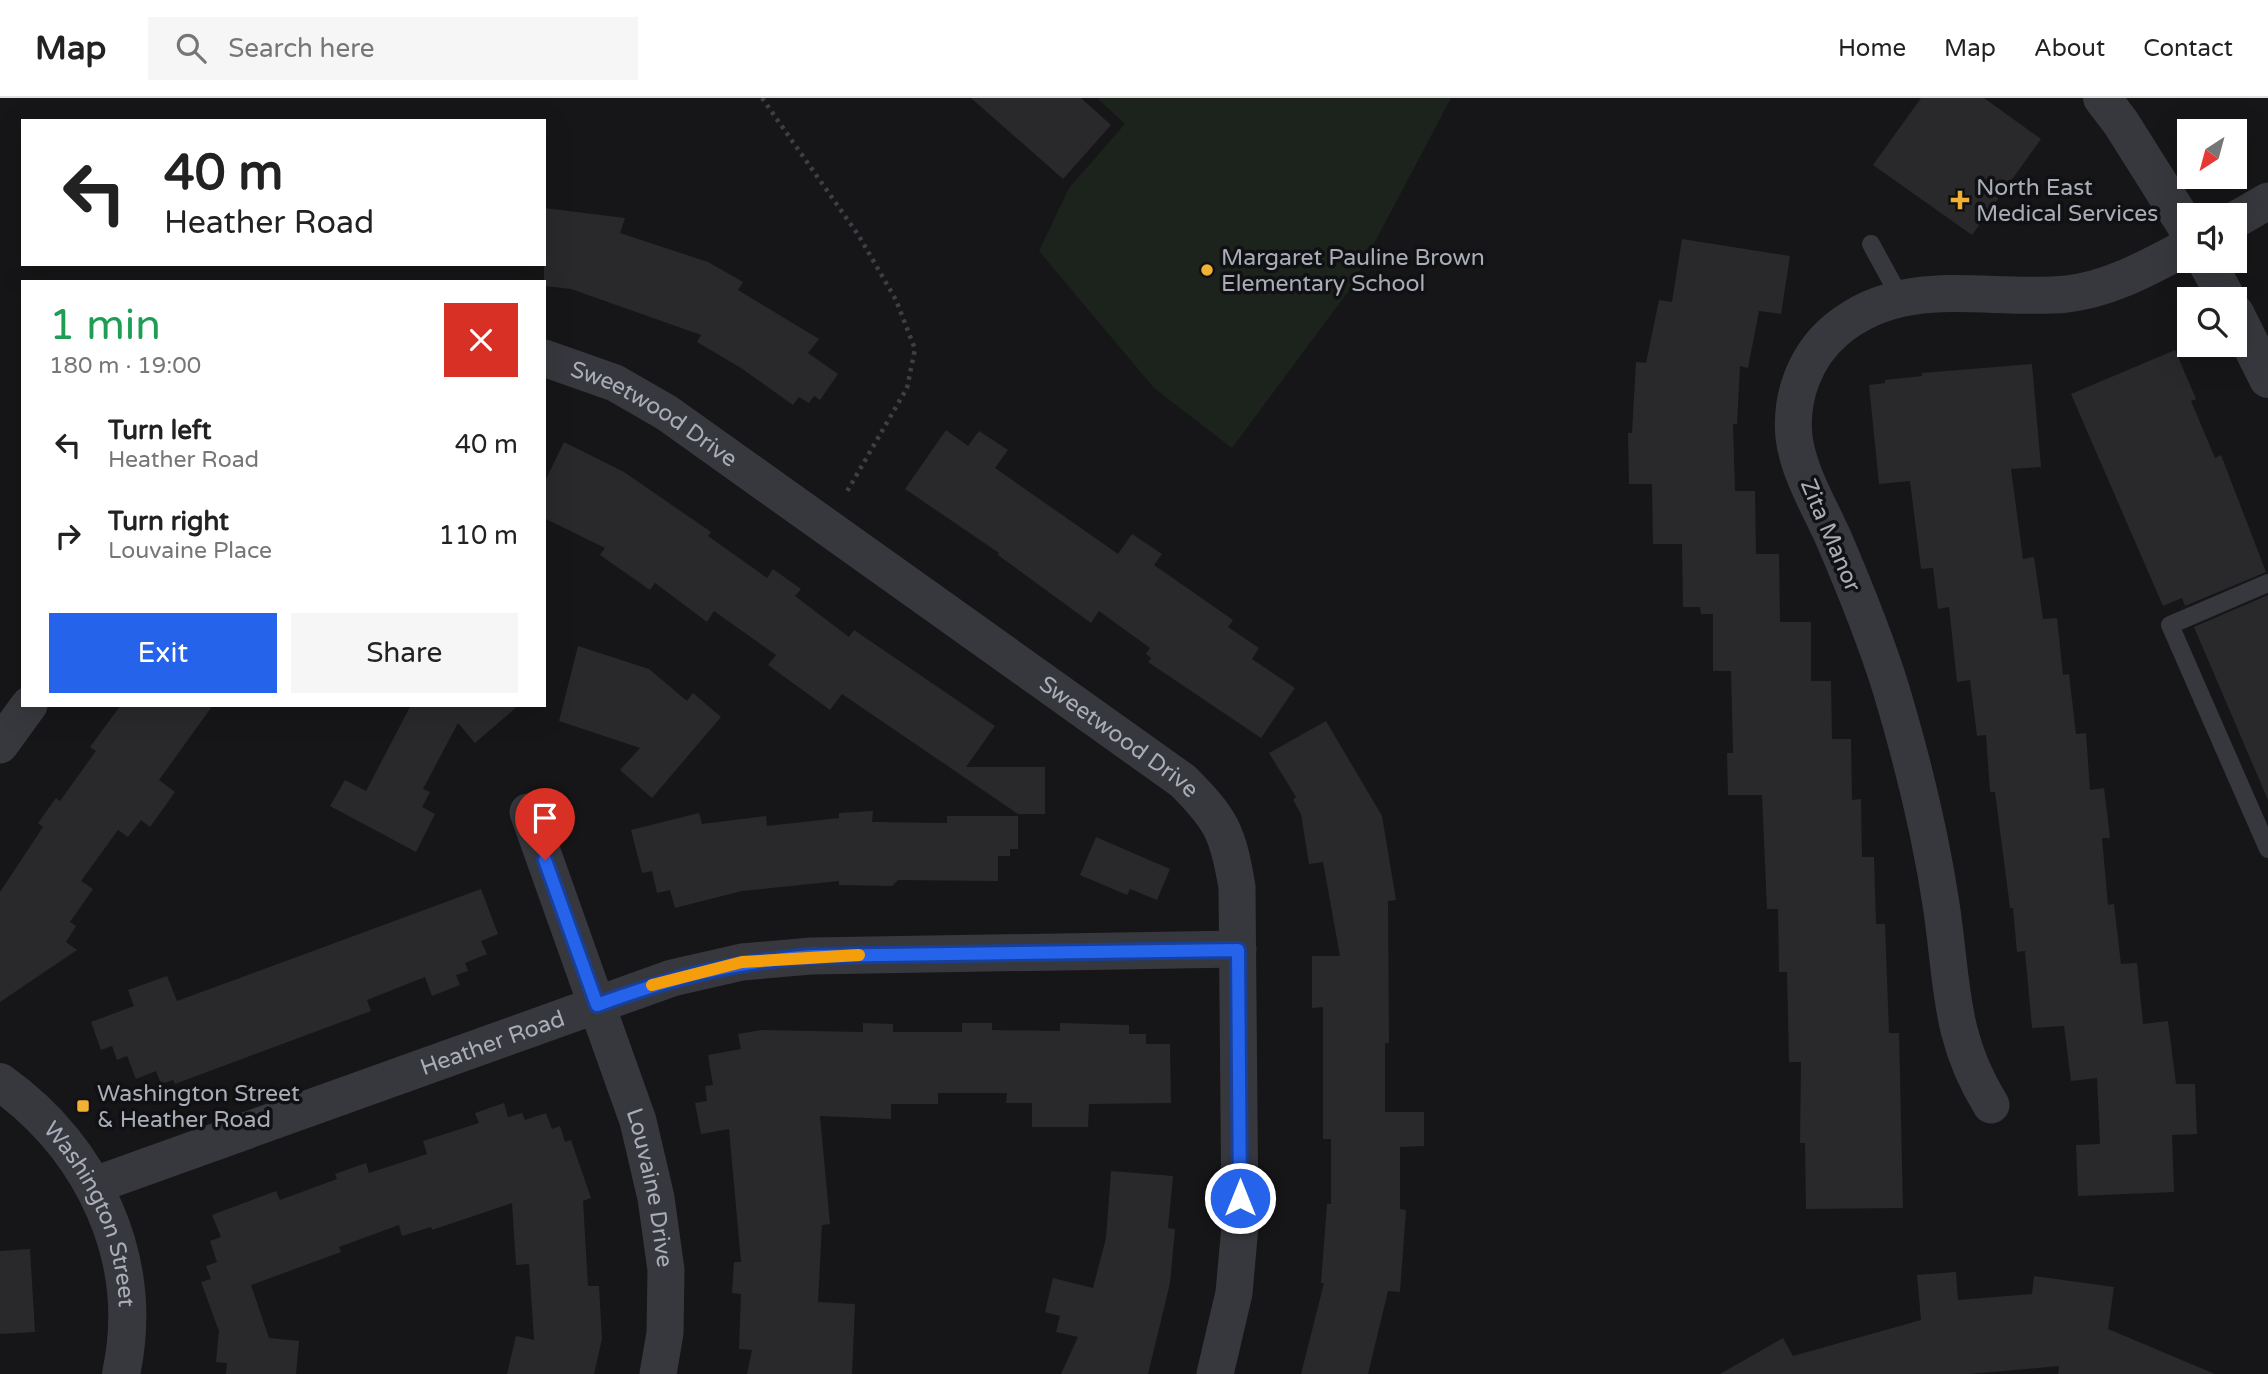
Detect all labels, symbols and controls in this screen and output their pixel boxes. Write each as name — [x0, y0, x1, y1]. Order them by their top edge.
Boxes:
search box — [148, 17, 638, 80]
text: Map — [35, 29, 106, 68]
icon: search — [172, 29, 210, 67]
text: Search here — [228, 33, 374, 64]
text: Home — [1838, 34, 1906, 63]
text: Map — [1944, 34, 1996, 63]
text: About — [2034, 34, 2105, 63]
text: Contact — [2143, 34, 2233, 63]
north arrow — [2177, 119, 2247, 189]
map controls — [2177, 119, 2247, 357]
text: 40 m — [164, 144, 283, 203]
icon: left — [49, 147, 140, 238]
place label: North East Medical Services — [1976, 174, 2158, 228]
marker: North East Medical Services — [1950, 190, 1970, 210]
button: sound — [2177, 203, 2247, 273]
text: Heather Road — [164, 204, 374, 242]
place label: Margaret Pauline Brown Elementary School — [1221, 244, 1485, 298]
marker: Margaret Pauline Brown Elementary School — [1199, 262, 1215, 278]
button: search — [2177, 287, 2247, 357]
text: 1 min — [49, 300, 161, 351]
button: close — [444, 303, 518, 377]
text: 180 m · 19:00 — [49, 352, 201, 380]
street label: Sweetwood Drive — [567, 355, 742, 474]
text: Turn left — [108, 415, 211, 446]
icon: left — [49, 426, 87, 464]
text: 40 m — [455, 429, 518, 460]
text: Heather Road — [108, 446, 259, 474]
street label: Zita Manor — [1794, 475, 1866, 596]
text: Turn right — [108, 506, 229, 537]
icon: right — [49, 517, 87, 555]
text: 110 m — [438, 520, 518, 551]
text: Louvaine Place — [108, 537, 272, 565]
button: Exit — [49, 613, 277, 693]
button: Share — [291, 613, 518, 693]
street label: Sweetwood Drive — [1034, 670, 1204, 804]
pin — [515, 788, 575, 860]
icon: arrive — [526, 799, 564, 837]
street label: Heather Road — [417, 1005, 568, 1082]
place label: Washington Street & Heather Road — [97, 1080, 300, 1134]
marker: Washington Street & Heather Road — [75, 1098, 91, 1114]
street label: Louvaine Drive — [620, 1105, 678, 1269]
street label: Washington Street — [37, 1116, 140, 1308]
position arrow — [1203, 1161, 1277, 1235]

